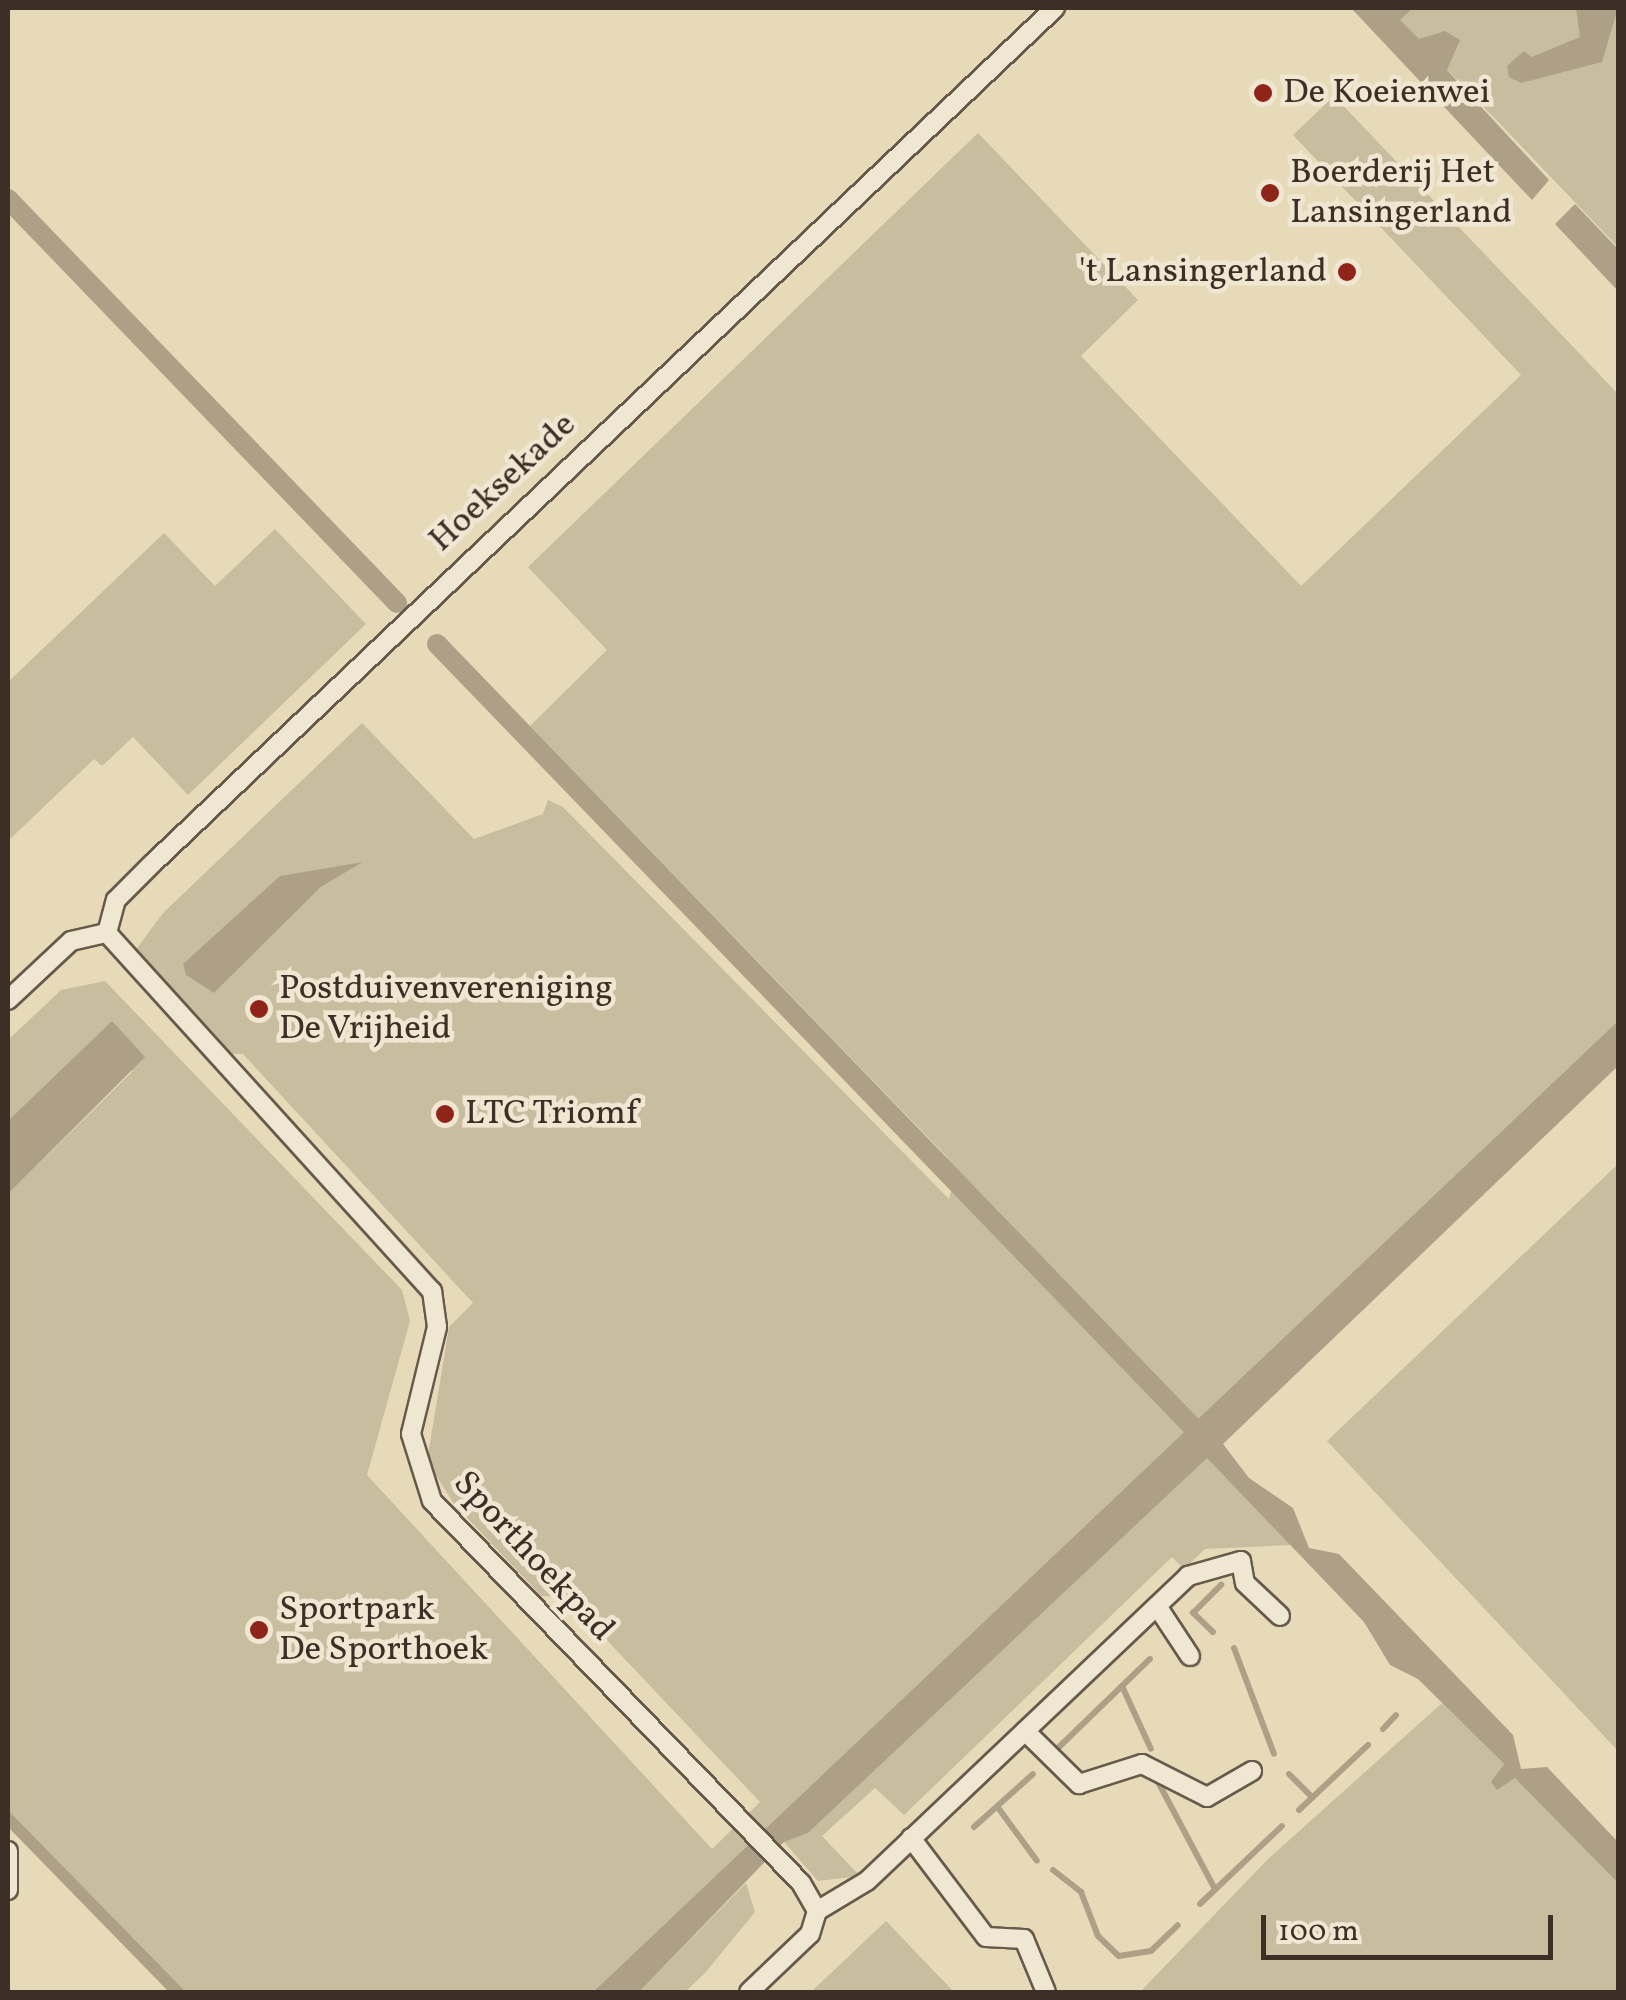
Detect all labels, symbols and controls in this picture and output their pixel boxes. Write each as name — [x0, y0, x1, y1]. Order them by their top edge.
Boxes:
place label: De Koeienwei — [1283, 72, 1490, 114]
marker: De Koeienwei — [1252, 82, 1274, 104]
place label: Boerderij Het Lansingerland — [1290, 152, 1512, 234]
marker: Boerderij Het Lansingerland — [1259, 182, 1281, 204]
place label: 't Lansingerland — [1079, 251, 1327, 293]
marker: 't Lansingerland — [1336, 261, 1358, 283]
street label: Hoeksekade — [421, 405, 585, 561]
place label: Postduivenvereniging De Vrijheid — [279, 968, 613, 1050]
marker: Postduivenvereniging De Vrijheid — [248, 998, 270, 1020]
place label: LTC Triomf — [465, 1093, 639, 1135]
marker: LTC Triomf — [434, 1103, 456, 1125]
street label: Sporthoekpad — [444, 1463, 622, 1651]
place label: Sportpark De Sporthoek — [279, 1589, 488, 1671]
marker: Sportpark De Sporthoek — [248, 1619, 270, 1641]
scale bar — [1266, 1895, 1558, 1957]
text: 100 m — [1278, 1911, 1359, 1953]

